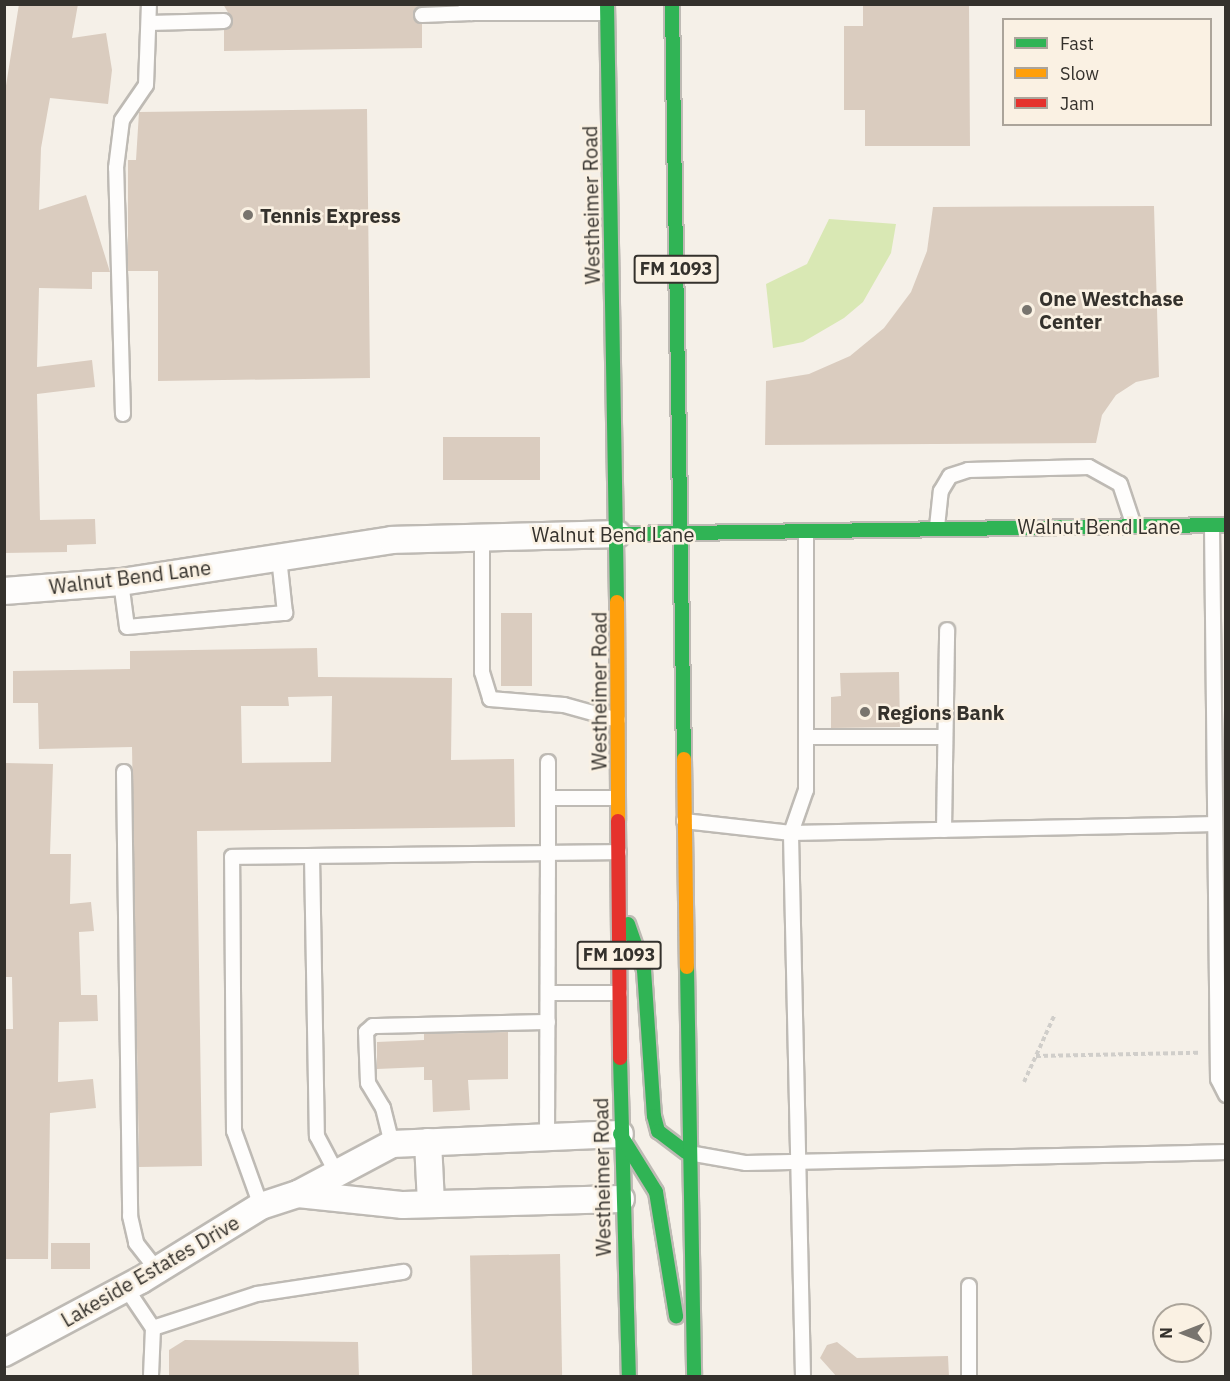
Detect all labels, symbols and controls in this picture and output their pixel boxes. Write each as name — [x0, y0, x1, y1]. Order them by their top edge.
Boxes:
legend — [1002, 18, 1212, 126]
text: Fast — [1060, 32, 1094, 55]
text: Slow — [1060, 62, 1099, 85]
text: Jam — [1060, 92, 1095, 115]
street label: Westheimer Road — [578, 125, 604, 285]
place label: Tennis Express — [260, 203, 401, 227]
marker: Tennis Express — [241, 208, 255, 222]
road number: FM 1093 — [632, 254, 720, 284]
place label: One Westchase Center — [1039, 286, 1184, 333]
marker: One Westchase Center — [1020, 303, 1034, 317]
street label: Walnut Bend Lane — [1018, 514, 1180, 538]
street label: Walnut Bend Lane — [532, 522, 694, 546]
street label: Walnut Bend Lane — [48, 555, 212, 599]
street label: Westheimer Road — [587, 612, 611, 770]
place label: Regions Bank — [877, 700, 1004, 724]
marker: Regions Bank — [858, 705, 872, 719]
road number: FM 1093 — [576, 940, 662, 970]
street label: Westheimer Road — [589, 1097, 615, 1257]
street label: Lakeside Estates Drive — [57, 1210, 243, 1332]
north arrow — [1152, 1303, 1212, 1363]
text: N — [1156, 1327, 1176, 1339]

